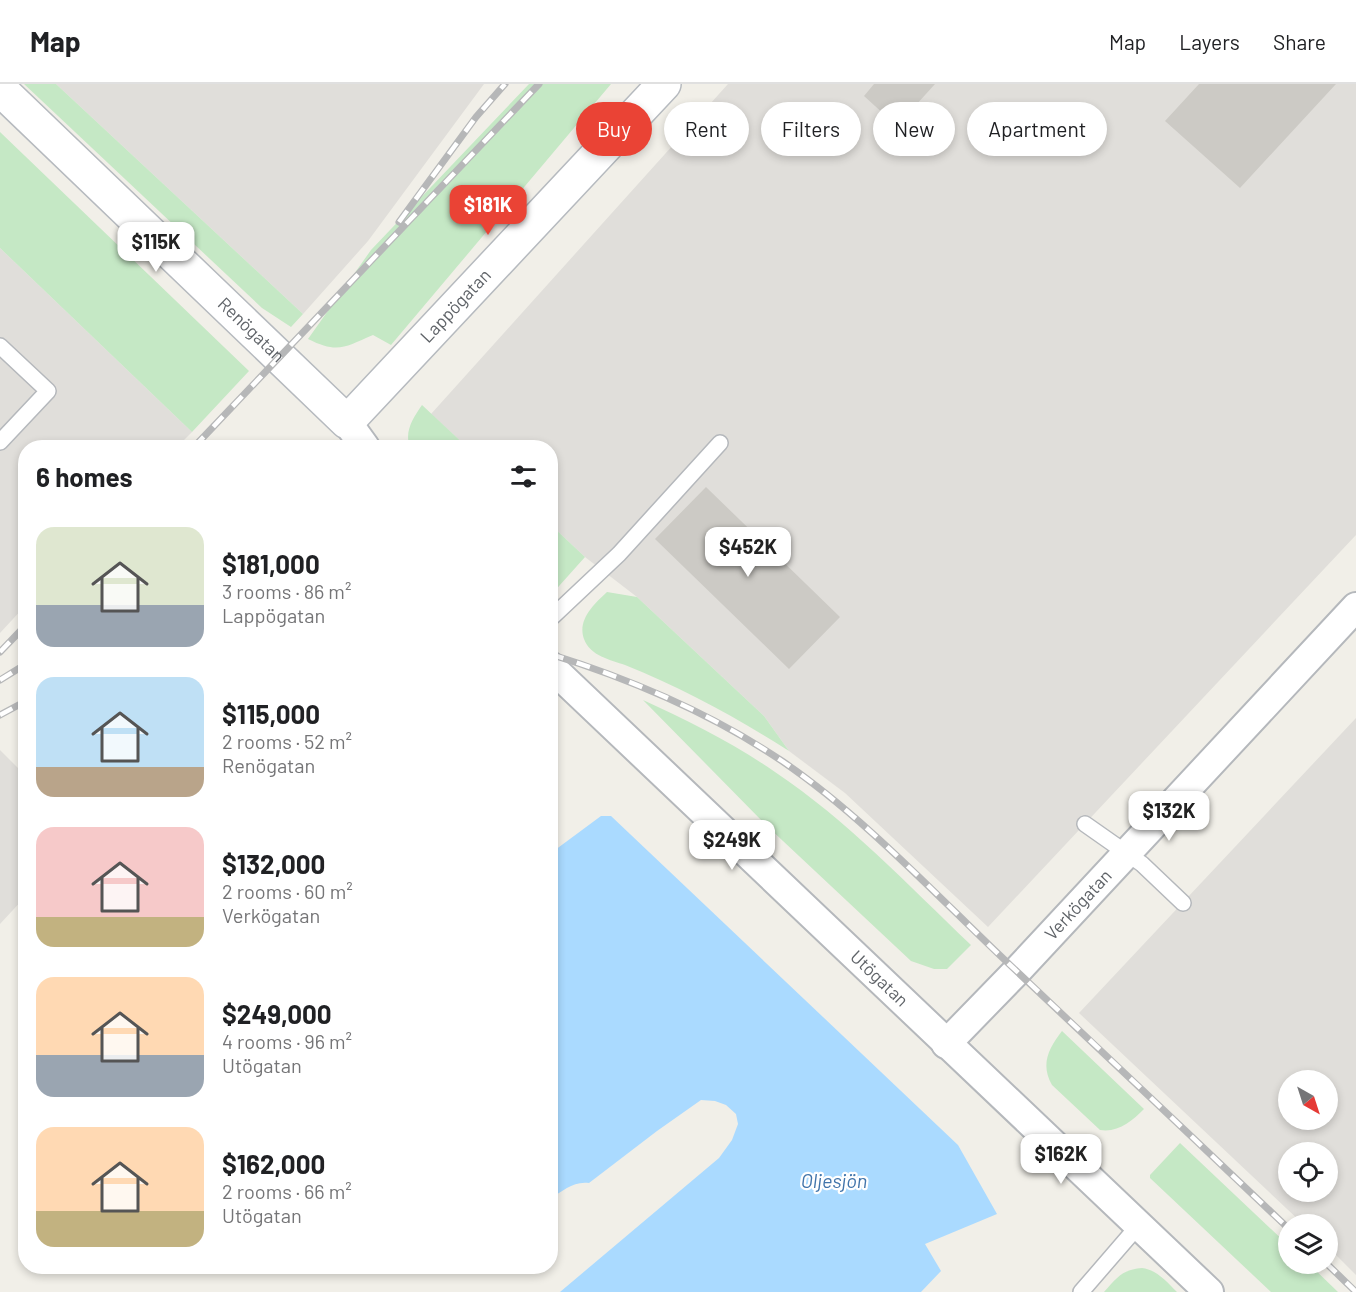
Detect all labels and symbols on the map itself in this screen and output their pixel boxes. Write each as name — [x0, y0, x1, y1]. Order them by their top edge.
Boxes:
pin: $181K — [446, 185, 530, 236]
pin: $115K — [114, 222, 198, 273]
street label: Lappögatan — [415, 264, 495, 347]
street label: Renögatan — [214, 292, 290, 366]
pin: $452K — [706, 527, 790, 578]
pin: $132K — [1127, 791, 1211, 842]
pin: $249K — [690, 820, 774, 871]
street label: Verkögatan — [1040, 864, 1116, 944]
street label: Utögatan — [846, 945, 913, 1011]
north arrow — [1278, 1070, 1338, 1130]
pin: $162K — [1019, 1134, 1103, 1185]
water label: Oljesjön — [801, 1168, 867, 1192]

